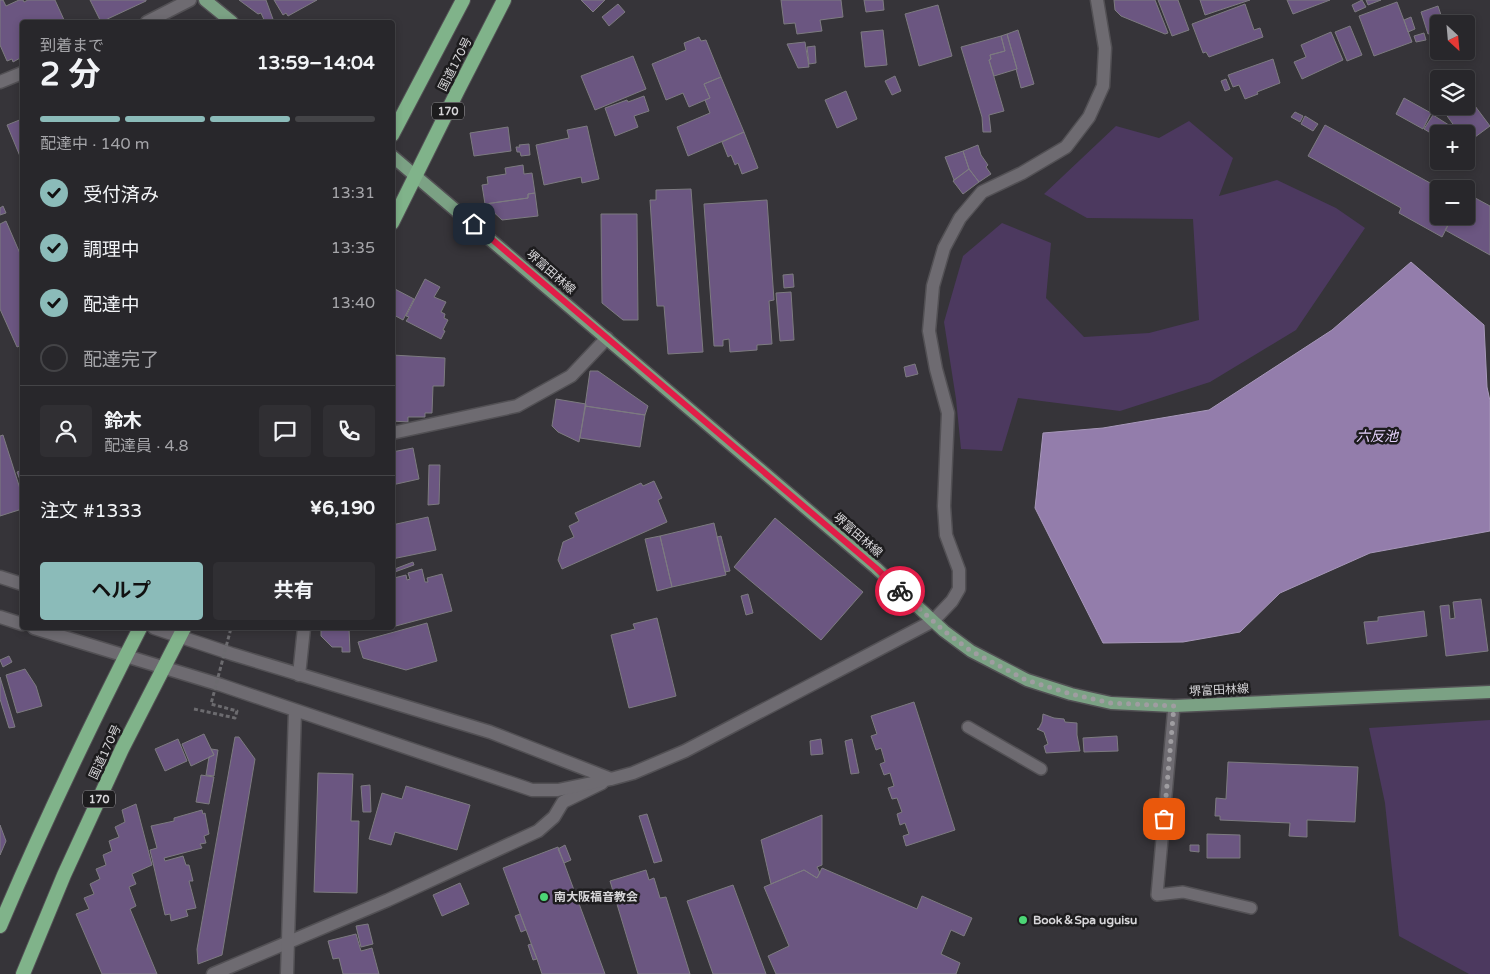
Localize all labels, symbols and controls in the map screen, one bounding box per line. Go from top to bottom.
north arrow [1430,15,1475,60]
map controls [1430,15,1475,225]
street label: 国道170号 [435,35,475,93]
text: 到着まで [40,36,104,56]
text: 13:59–14:04 [257,52,375,74]
text: 2 分 [40,56,100,94]
button: layers [1430,70,1475,115]
road number: 170 [432,102,464,120]
button: + [1430,125,1475,170]
text: 配達中 · 140 m [40,134,149,154]
icon: check [40,179,68,207]
button: − [1430,180,1475,225]
text: 13:31 [331,183,375,203]
text: 受付済み [83,184,159,206]
pin [453,203,495,245]
icon: home [460,210,488,238]
icon: check [40,234,68,262]
text: 13:35 [331,238,375,258]
text: 調理中 [83,239,140,261]
street label: 堺富田林線 [524,247,578,297]
icon: check [40,289,68,317]
text: 13:40 [331,293,375,313]
text: 配達中 [83,294,140,316]
text: 配達完了 [83,349,159,371]
button: person [40,405,92,457]
button: chat [259,405,311,457]
button: phone [323,405,375,457]
text: 鈴木 [104,410,142,432]
water label: 六反池 [1356,428,1400,445]
text: 配達員 · 4.8 [104,436,189,456]
text: ¥6,190 [310,497,375,519]
text: 注文 #1333 [40,500,142,522]
street label: 堺富田林線 [831,510,885,560]
button: ヘルプ [40,562,203,620]
button: 共有 [213,562,375,620]
courier [875,566,925,616]
icon: bike [886,577,914,605]
street label: 堺富田林線 [1189,681,1249,699]
street label: 国道170号 [86,722,124,782]
road number: 170 [83,791,115,808]
pin [1143,798,1185,840]
icon: bag [1150,805,1178,833]
place label: 南大阪福音教会 [554,890,638,904]
marker: 南大阪福音教会 [538,891,550,903]
place label: Book＆Spa uguisu [1033,913,1137,928]
marker: Book＆Spa uguisu [1017,914,1029,926]

